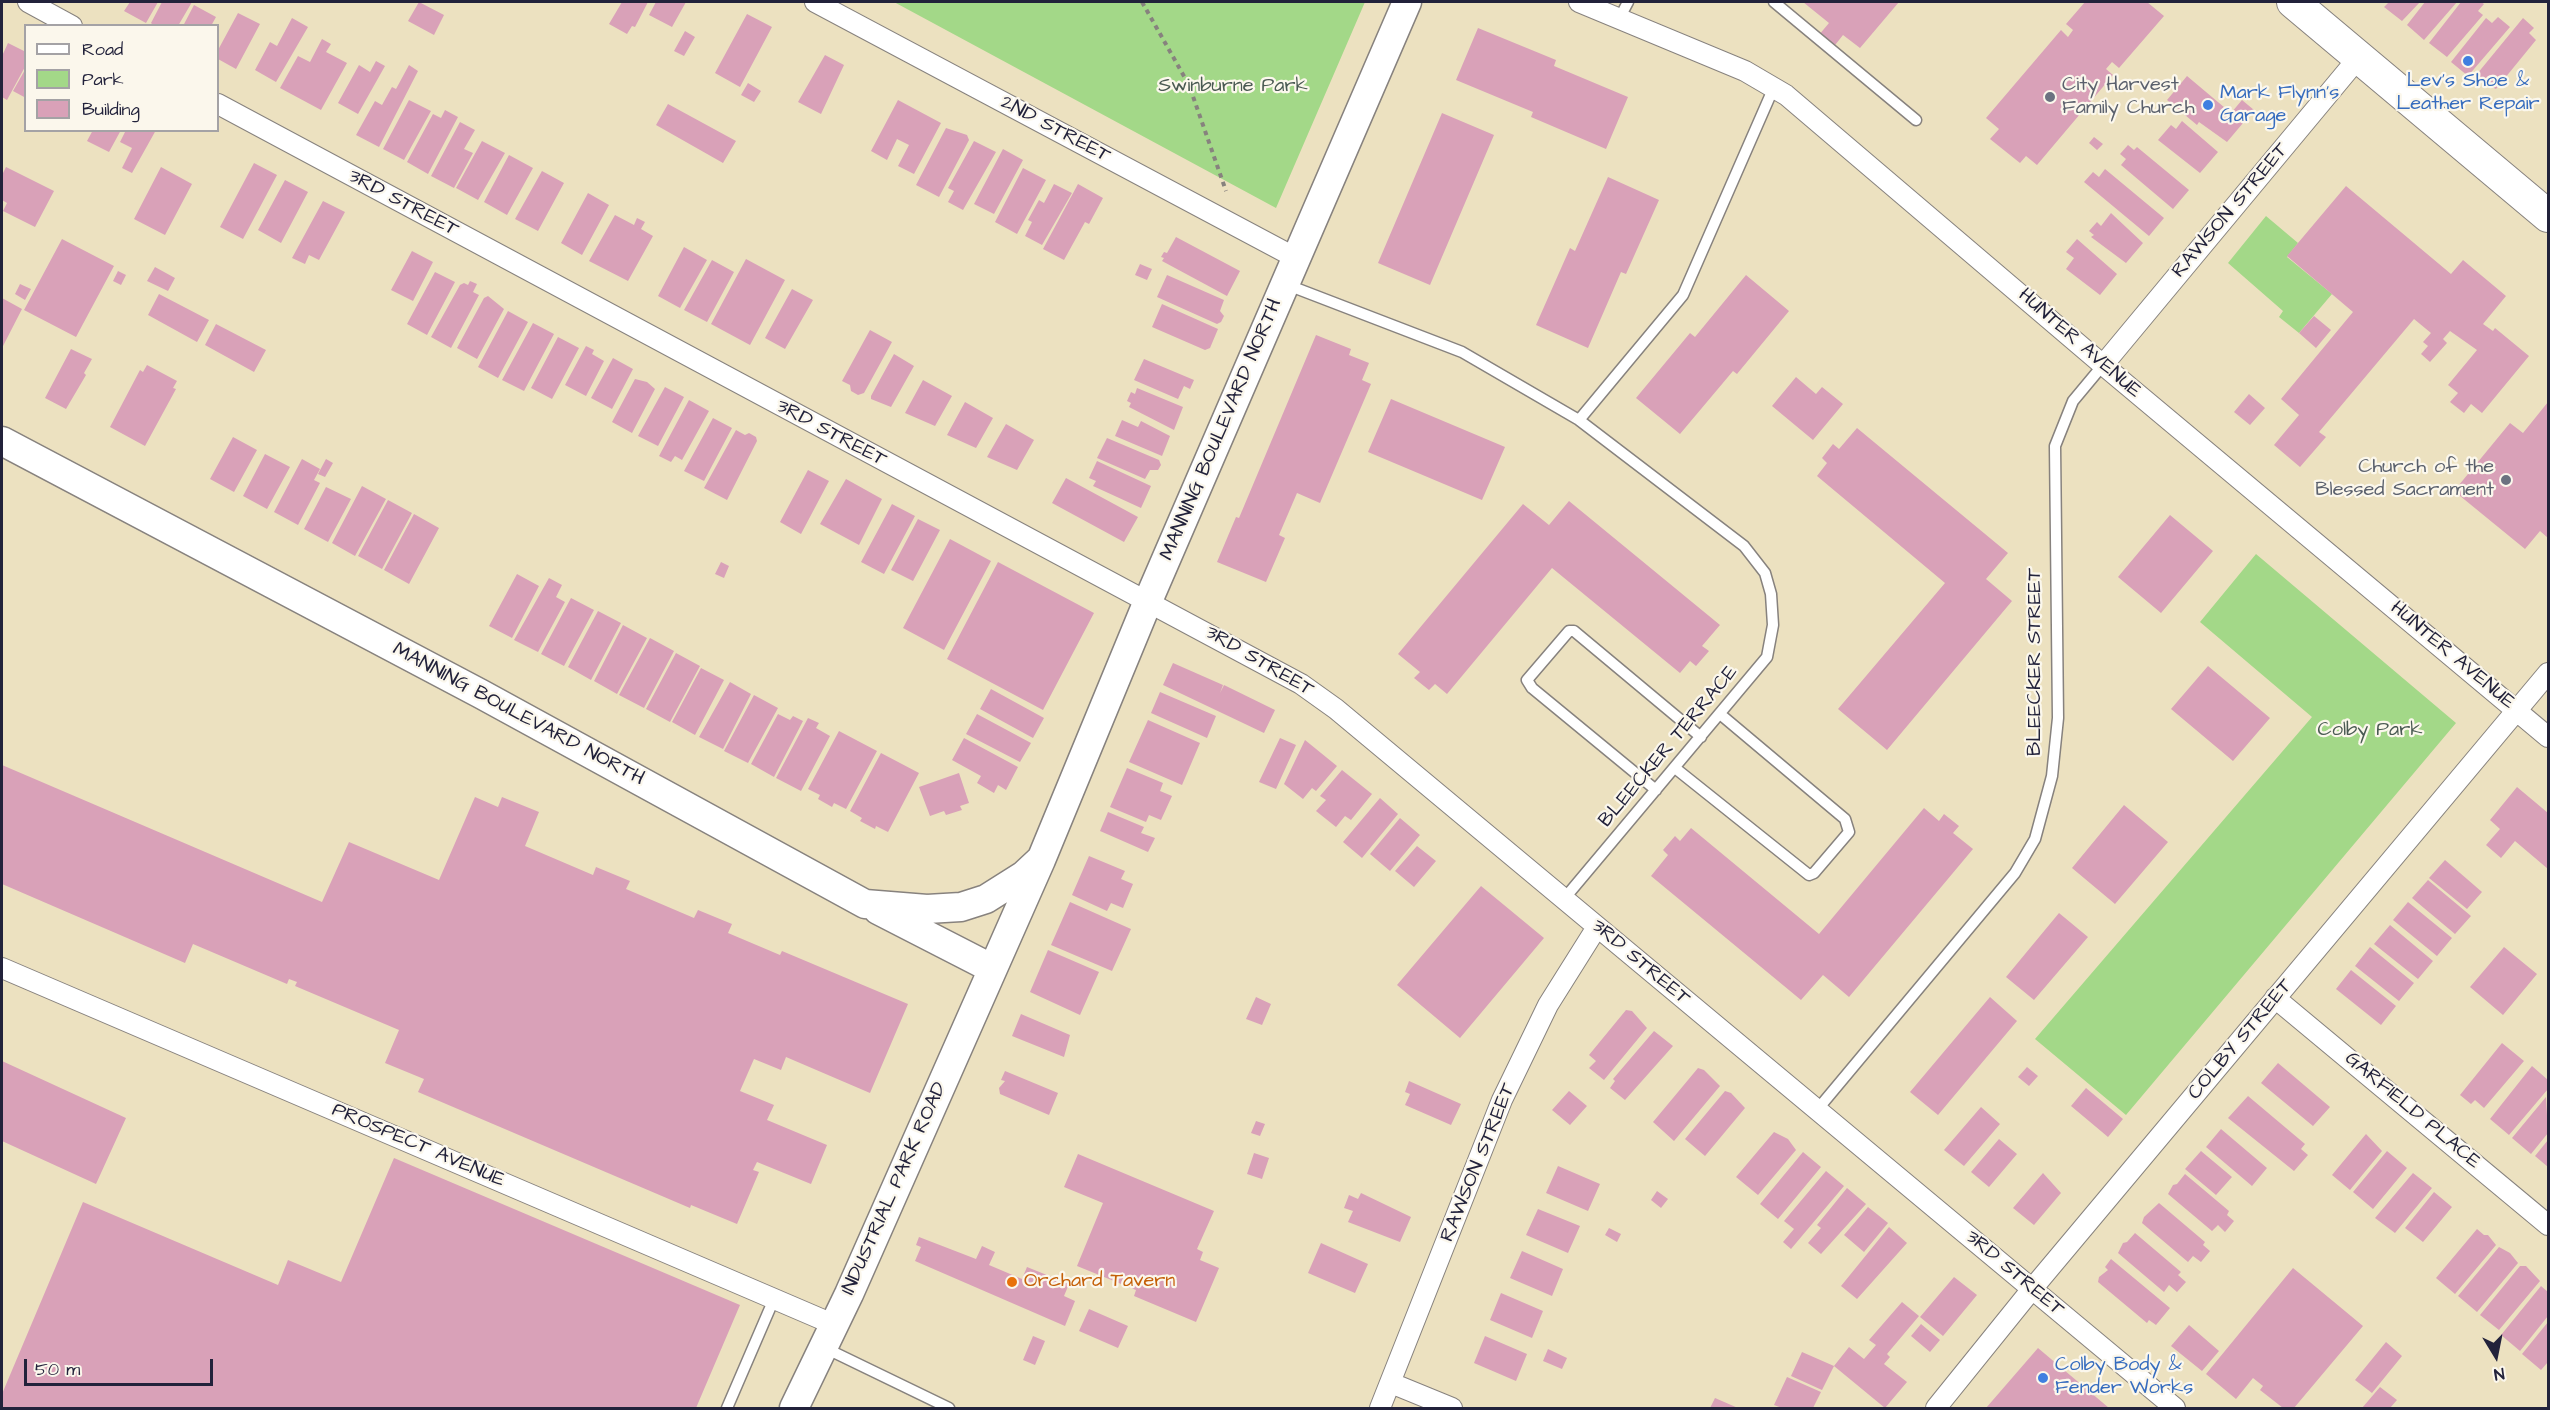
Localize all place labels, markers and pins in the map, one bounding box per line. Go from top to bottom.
marker: Lev's Shoe & Leather Repair [2461,54,2475,68]
place label: Lev's Shoe & Leather Repair [2396,70,2540,117]
place label: City Harvest Family Church [2062,74,2195,121]
place label: Mark Flynn's Garage [2220,82,2339,129]
marker: City Harvest Family Church [2043,90,2057,104]
marker: Mark Flynn's Garage [2201,98,2215,112]
place label: Church of the Blessed Sacrament [2315,456,2494,503]
marker: Church of the Blessed Sacrament [2499,473,2513,487]
place label: Orchard Tavern [1024,1270,1175,1294]
marker: Orchard Tavern [1005,1275,1019,1289]
place label: Colby Body & Fender Works [2055,1354,2193,1401]
marker: Colby Body & Fender Works [2036,1371,2050,1385]

